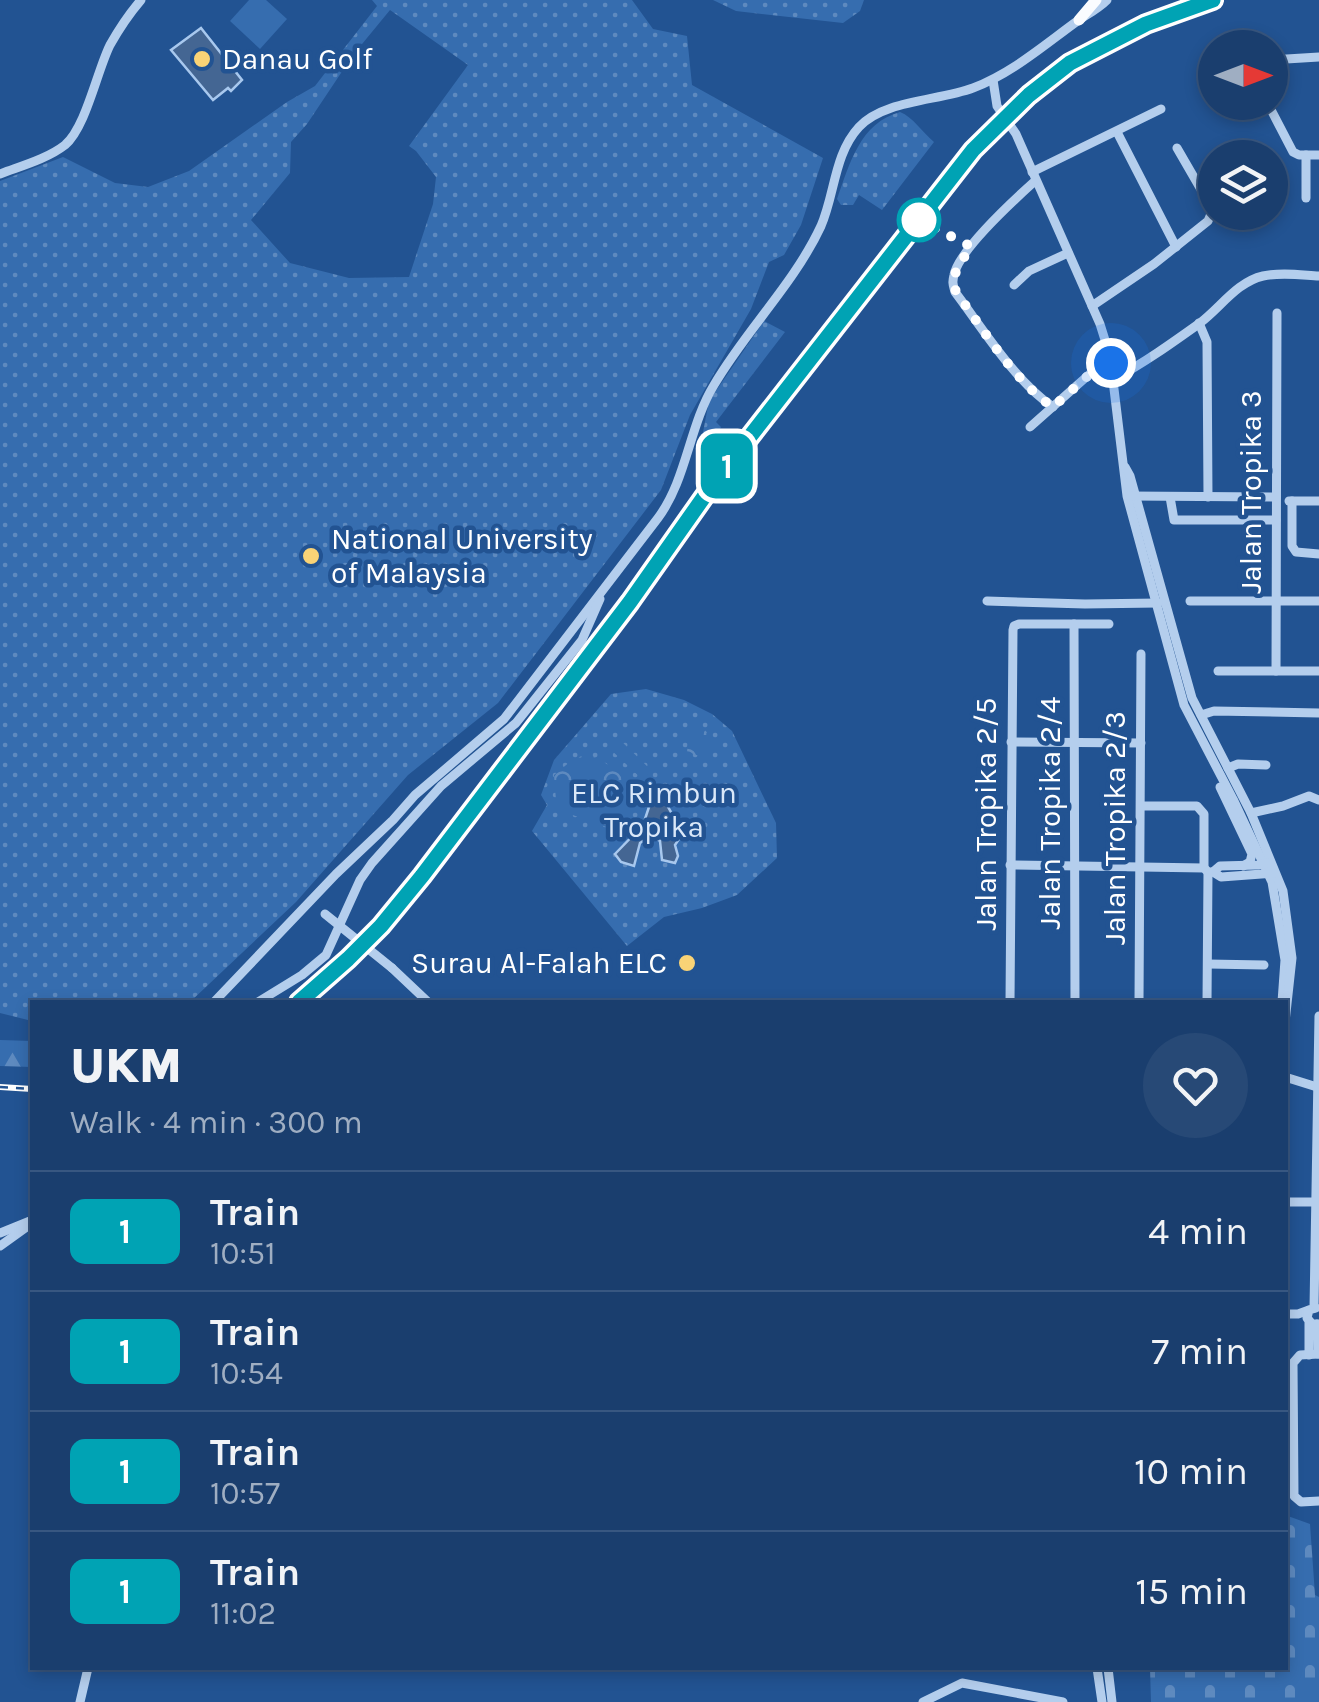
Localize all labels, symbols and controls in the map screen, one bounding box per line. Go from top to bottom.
north arrow [1198,30,1288,120]
map controls [1198,30,1288,230]
place label: Danau Golf [222,41,373,77]
marker: Danau Golf [191,48,213,70]
button: layers [1198,140,1288,230]
unlabelled marker [898,199,940,241]
your location [1086,338,1136,388]
street label: Jalan Tropika 3 [1233,390,1269,594]
line badge: 1 [694,434,760,498]
text: 1 [721,446,733,487]
place label: National University of Malaysia [331,521,593,591]
marker: National University of Malaysia [300,545,322,567]
street label: Jalan Tropika 2/4 [1032,696,1068,929]
street label: Jalan Tropika 2/5 [968,697,1004,931]
street label: Jalan Tropika 2/3 [1097,711,1133,945]
park label: ELC Rimbun Tropika [571,775,737,845]
place label: Surau Al-Falah ELC [411,945,667,981]
marker: Surau Al-Falah ELC [676,952,698,974]
button: heart [1143,1033,1248,1138]
text: UKM [70,1038,182,1094]
text: Walk · 4 min · 300 m [70,1104,363,1141]
text: Train [210,1190,300,1235]
text: 4 min [1148,1209,1248,1254]
text: 1 [119,1211,131,1252]
text: 10:51 [210,1235,276,1272]
text: Train [210,1310,300,1355]
text: 7 min [1151,1329,1248,1374]
text: 1 [119,1331,131,1372]
text: 10:54 [210,1355,283,1392]
text: Train [210,1430,300,1475]
text: 10 min [1134,1449,1248,1494]
text: 1 [119,1451,131,1492]
text: 10:57 [210,1475,280,1512]
text: Train [210,1550,300,1595]
text: 15 min [1135,1569,1248,1614]
text: 1 [119,1571,131,1612]
text: 11:02 [210,1595,276,1632]

